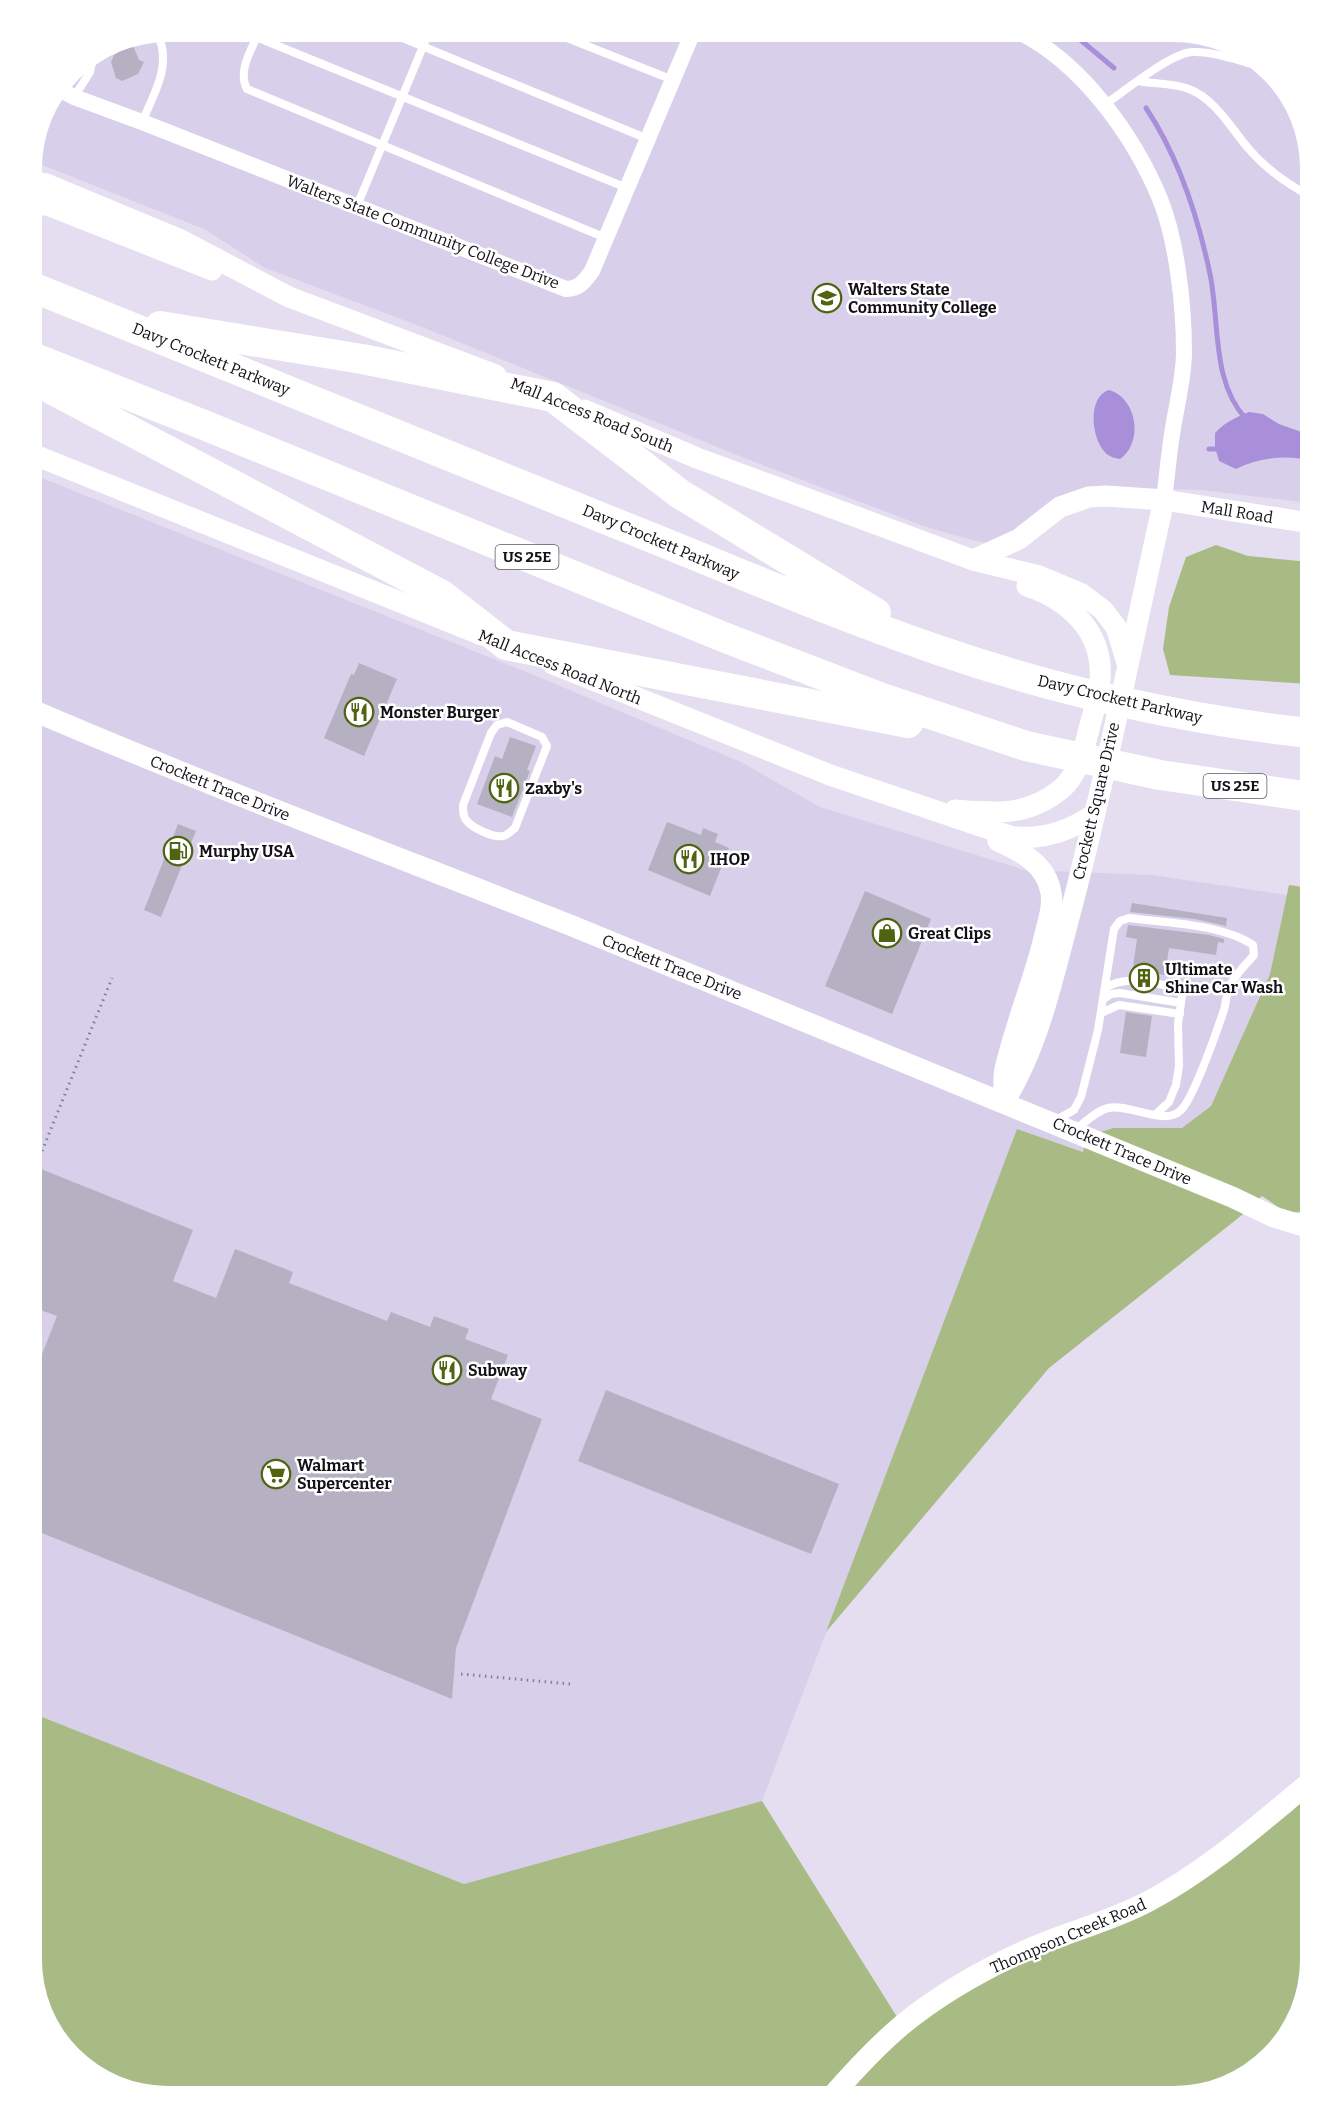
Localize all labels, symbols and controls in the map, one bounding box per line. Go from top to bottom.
street label: Walters State Community College Drive [284,171,562,293]
place label: Walters State Community College [848,280,997,317]
school or university icon: Walters State Community College [811,282,843,314]
street label: Davy Crockett Parkway [129,319,293,400]
street label: Mall Access Road South [508,374,676,456]
street label: Mall Road [1200,497,1275,527]
street label: Davy Crockett Parkway [580,500,743,584]
road number: US 25E [496,545,558,569]
street label: Mall Access Road North [476,626,644,708]
street label: Davy Crockett Parkway [1036,671,1205,727]
restaurant icon: Monster Burger [343,696,375,728]
place label: Monster Burger [380,703,500,722]
street label: Crockett Square Drive [1069,720,1123,882]
street label: Crockett Trace Drive [147,751,293,825]
restaurant icon: Zaxby's [488,772,520,804]
road number: US 25E [1204,774,1266,798]
place label: Zaxby's [525,779,582,798]
fuel station icon: Murphy USA [162,835,194,867]
place label: Murphy USA [199,842,295,861]
restaurant icon: IHOP [673,843,705,875]
place label: IHOP [710,850,750,869]
shop icon: Great Clips [871,917,903,949]
place label: Great Clips [908,924,991,943]
street label: Crockett Trace Drive [599,930,745,1004]
place label: Ultimate Shine Car Wash [1165,960,1283,997]
building icon: Ultimate Shine Car Wash [1128,962,1160,994]
street label: Crockett Trace Drive [1050,1113,1194,1189]
restaurant icon: Subway [431,1354,463,1386]
place label: Subway [468,1361,527,1380]
place label: Walmart Supercenter [297,1456,392,1493]
supermarket icon: Walmart Supercenter [260,1458,292,1490]
street label: Thompson Creek Road [987,1894,1149,1977]

